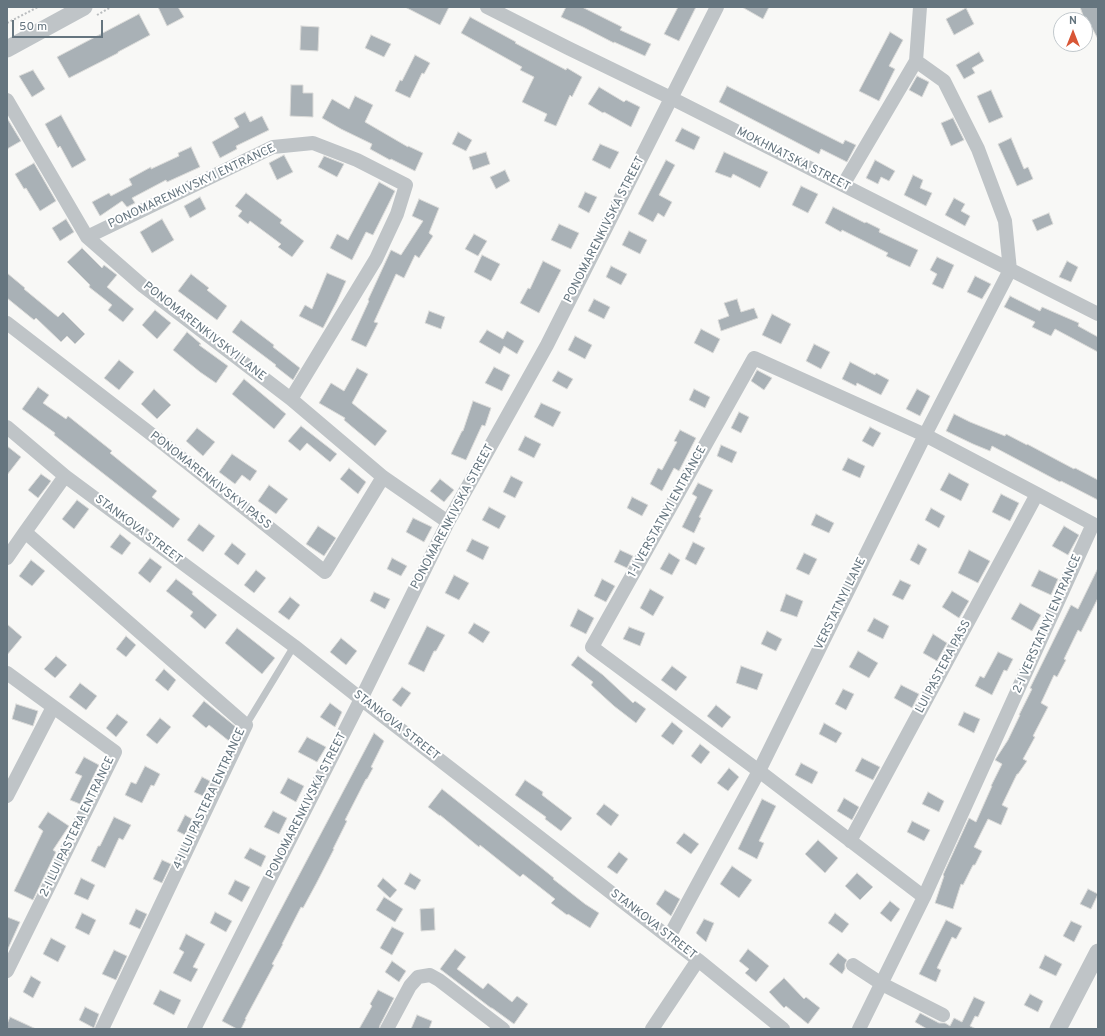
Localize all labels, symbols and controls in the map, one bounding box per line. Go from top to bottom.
scale bar [14,12,105,38]
north arrow [1053,12,1093,52]
text: N [1069,14,1077,28]
text: 50 m [19,19,47,35]
street label: MOKHNATSKA STREET [734,125,852,195]
street label: PONOMARENKIVSKYI ENTRANCE [106,142,278,232]
street label: PONOMARENKIVSKA STREET [562,154,648,306]
street label: PONOMARENKIVSKYI LANE [140,280,268,384]
street label: PONOMARENKIVSKYI PASS [146,429,274,533]
street label: PONOMARENKIVSKA STREET [409,442,497,592]
street label: 1-I VERSTATNYI ENTRANCE [626,444,710,580]
street label: STANKOVA STREET [92,493,184,567]
street label: 2-I VERSTATNYI ENTRANCE [1011,552,1085,696]
street label: VERSTATNYI LANE [812,555,870,653]
street label: LUI PASTERA PASS [913,618,975,716]
street label: STANKOVA STREET [350,688,442,764]
street label: 4-I LUI PASTERA ENTRANCE [171,726,249,872]
street label: PONOMARENKIVSKA STREET [264,730,350,882]
street label: 2-I LUI PASTERA ENTRANCE [38,754,118,900]
street label: STANKOVA STREET [607,887,699,963]

